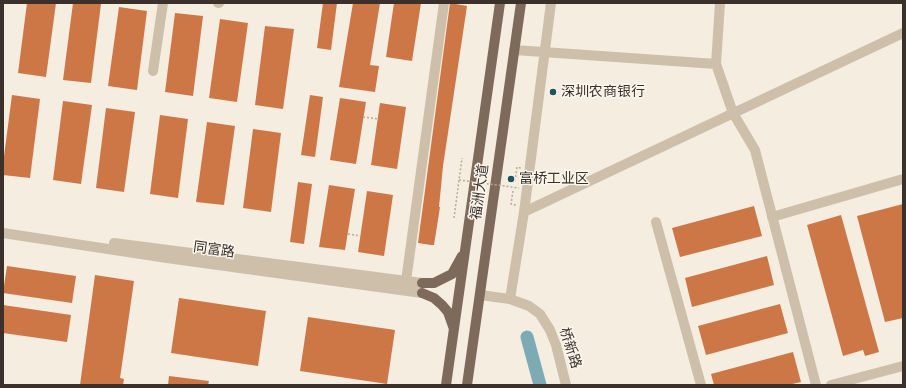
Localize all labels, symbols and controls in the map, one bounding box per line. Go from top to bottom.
place label: 深圳农商银行 [561,84,645,100]
marker: 深圳农商银行 [548,87,558,97]
street label: 福洲大道 [468,163,492,221]
place label: 富桥工业区 [519,171,589,187]
marker: 富桥工业区 [506,174,516,184]
street label: 同富路 [192,239,236,261]
street label: 桥新路 [556,325,584,371]

